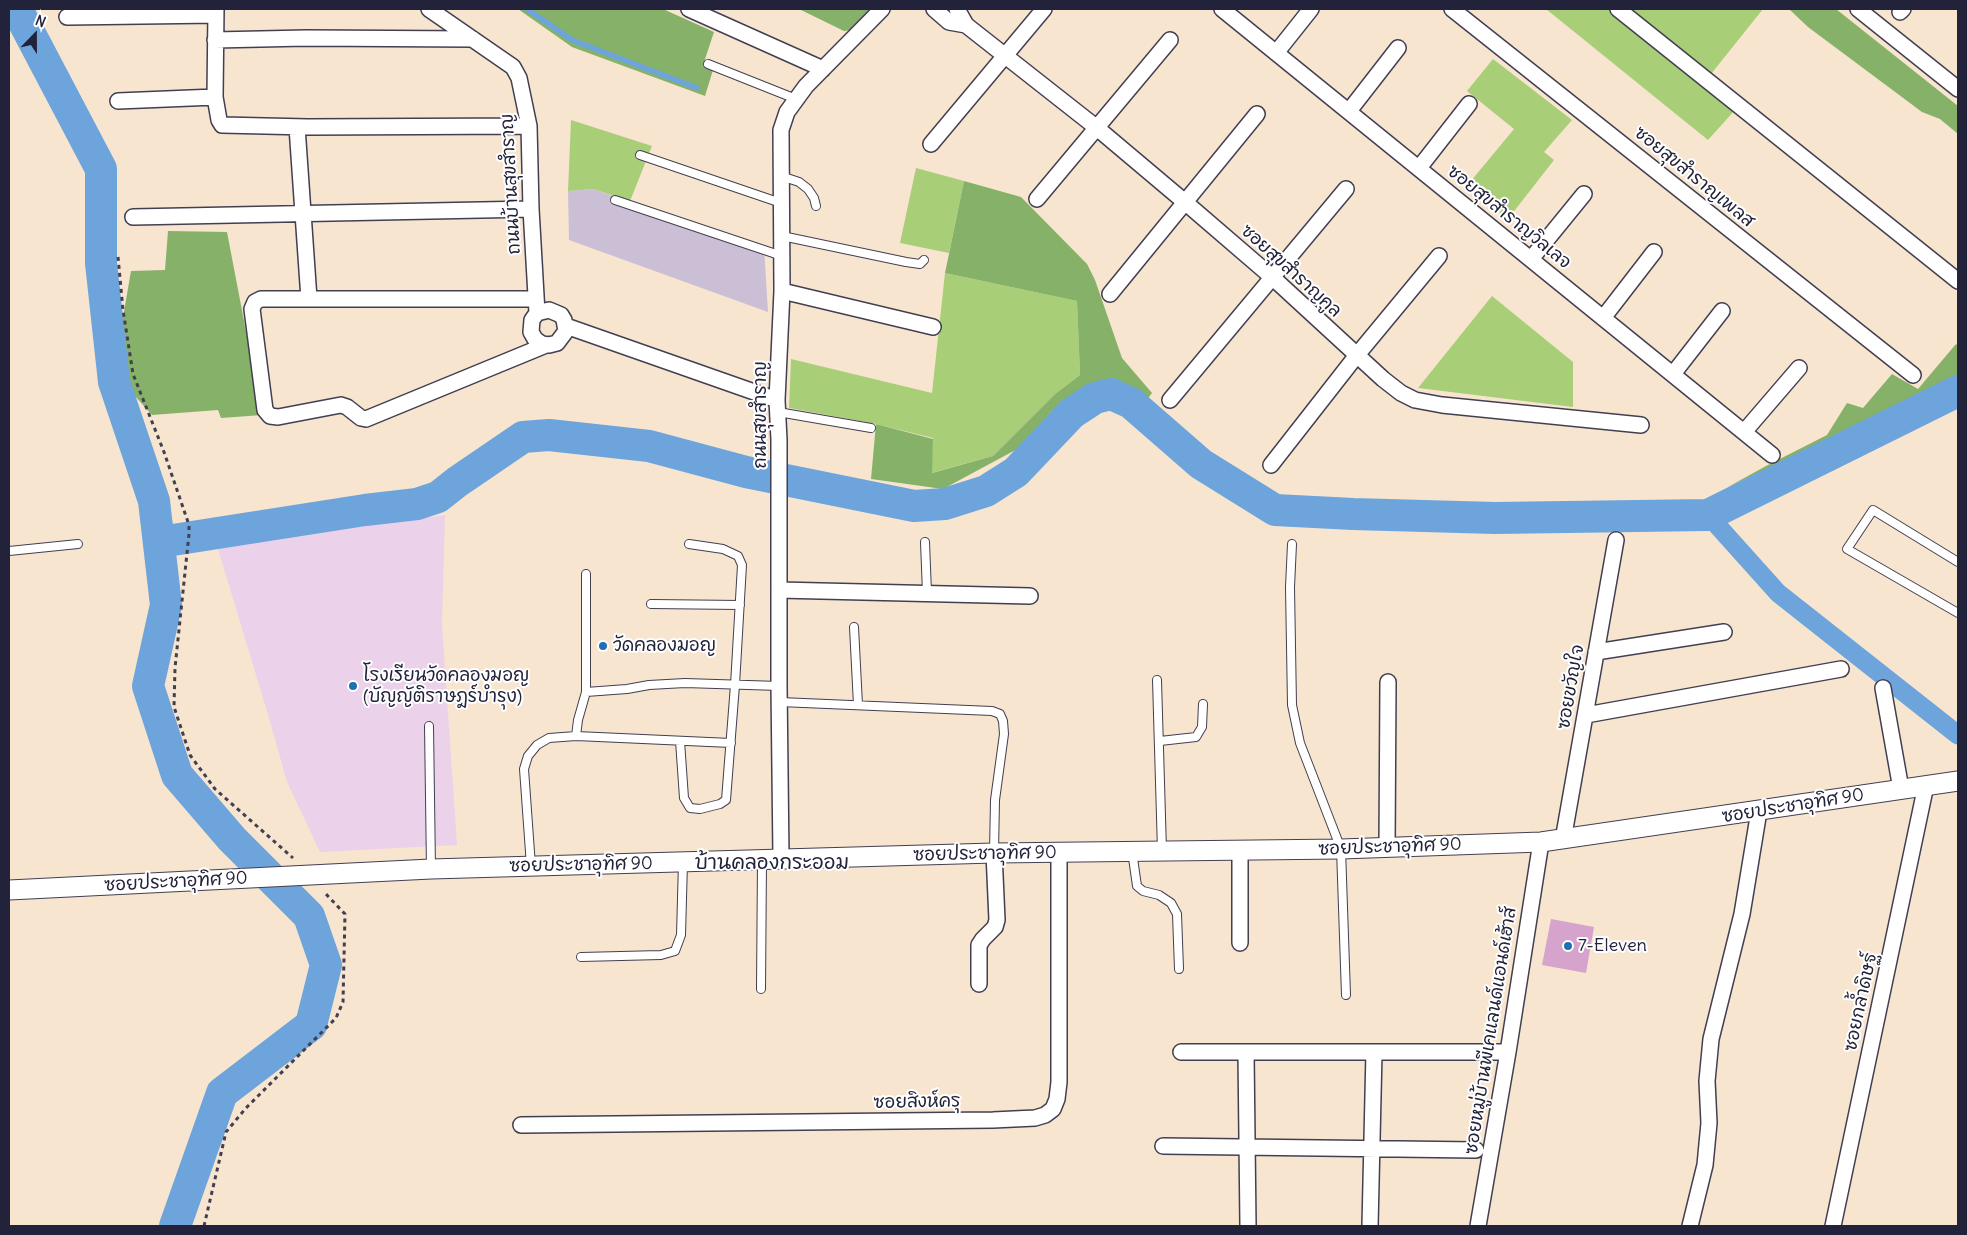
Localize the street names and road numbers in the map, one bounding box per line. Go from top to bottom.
street label: ถนนบ้านสุขสำราญ [497,113,525,255]
street label: ซอยสุขสำราญเพลส [1630,122,1758,232]
street label: ซอยสุขสำราญวิลเลจ [1443,161,1575,273]
street label: ซอยสุขสำราญคูล [1236,220,1346,322]
street label: ถนนสุขสำราญ [750,361,772,469]
street label: ซอยขวัญใจ [1553,643,1589,731]
street label: ซอยประชาอุทิศ 90 [1720,784,1866,828]
street label: ซอยประชาอุทิศ 90 [1318,834,1462,860]
street label: ซอยประชาอุทิศ 90 [913,842,1057,866]
street label: ซอยประชาอุทิศ 90 [509,853,653,877]
street label: ซอยประชาอุทิศ 90 [104,867,248,897]
street label: ซอยหมู่บ้านพีเคแลนด์แอนด์เฮ้าส์ [1461,906,1521,1156]
street label: ซอยกล้ำดิษฐ์ [1840,951,1882,1053]
street label: ซอยสิงห์ครุ [873,1090,961,1114]

